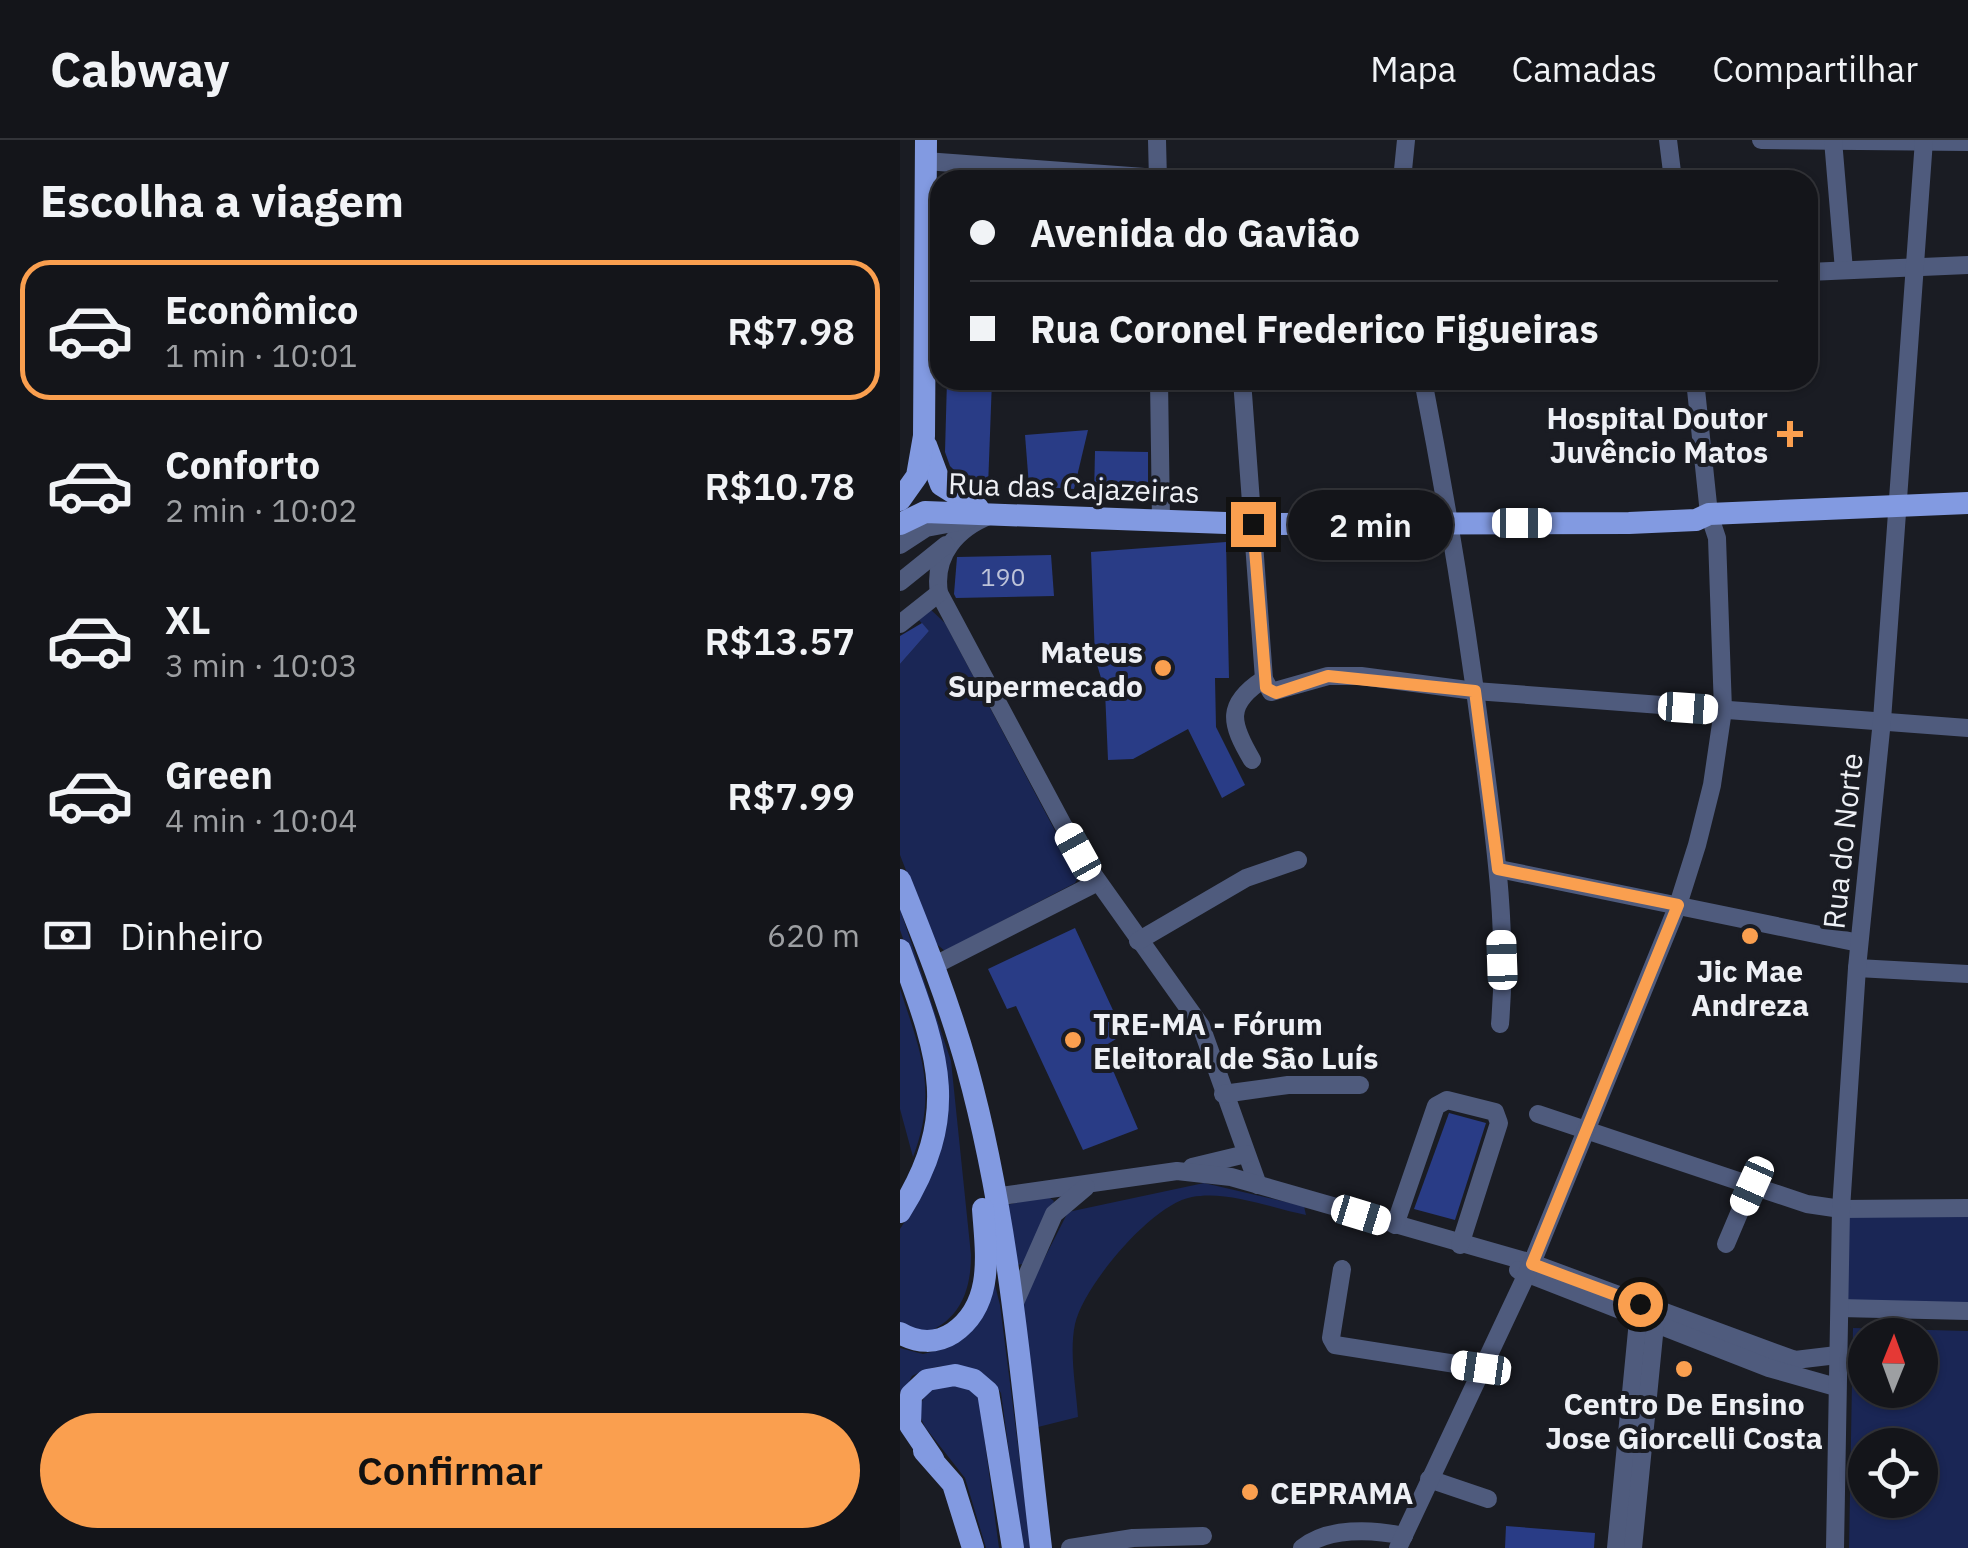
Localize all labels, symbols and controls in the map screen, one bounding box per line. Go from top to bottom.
text: Cabway [50,38,229,100]
text: Mapa [1370,46,1456,92]
text: Camadas [1511,46,1657,92]
text: Compartilhar [1712,46,1918,92]
text: Escolha a viagem [40,171,404,229]
text: Avenida do Gavião [1030,208,1360,257]
icon: car [45,285,135,375]
text: Econômico [165,285,358,334]
text: Rua Coronel Frederico Figueiras [1030,304,1599,353]
text: R$7.98 [727,306,855,355]
text: 1 min · 10:01 [165,334,358,376]
place label: Hospital Doutor Juvêncio Matos [1547,398,1768,471]
marker: Hospital Doutor Juvêncio Matos [1777,421,1803,447]
icon: car [45,440,135,530]
text: Conforto [165,440,320,489]
text: R$10.78 [704,461,855,510]
street label: Rua das Cajazeiras [948,463,1200,511]
text: 2 min · 10:02 [165,489,358,531]
callout: 2 min [1288,489,1453,559]
route end [1231,502,1276,547]
text: 2 min [1329,504,1412,546]
car [1492,508,1552,538]
house number: 190 [980,560,1026,593]
icon: car [45,595,135,685]
text: XL [165,595,211,644]
text: R$13.57 [704,616,855,665]
place label: Mateus Supermecado [948,632,1143,705]
text: 3 min · 10:03 [165,644,358,686]
marker: Mateus Supermecado [1152,657,1174,679]
car [1657,691,1719,725]
icon: car [45,750,135,840]
text: Green [165,750,273,799]
street label: Rua do Norte [1813,751,1871,931]
text: R$7.99 [727,771,855,820]
text: 4 min · 10:04 [165,799,358,841]
car [1050,818,1106,886]
icon: cash [40,908,95,963]
text: Dinheiro [120,911,264,960]
text: 620 m [767,914,860,956]
marker: Jic Mae Andreza [1739,925,1761,947]
car [1486,929,1518,991]
place label: Jic Mae Andreza [1691,951,1809,1024]
place label: TRE-MA - Fórum Eleitoral de São Luís [1093,1004,1378,1077]
marker: TRE-MA - Fórum Eleitoral de São Luís [1062,1029,1084,1051]
car [1726,1152,1778,1220]
car [1328,1192,1394,1238]
route start [1618,1282,1663,1327]
north arrow [1848,1318,1938,1408]
map controls [1848,1318,1938,1518]
car [1449,1349,1513,1387]
marker: Centro De Ensino Jose Giorcelli Costa [1673,1358,1695,1380]
place label: Centro De Ensino Jose Giorcelli Costa [1545,1384,1823,1457]
button: Confirmar [40,1413,860,1528]
button: locate [1848,1428,1938,1518]
place label: CEPRAMA [1270,1473,1413,1512]
marker: CEPRAMA [1239,1481,1261,1503]

